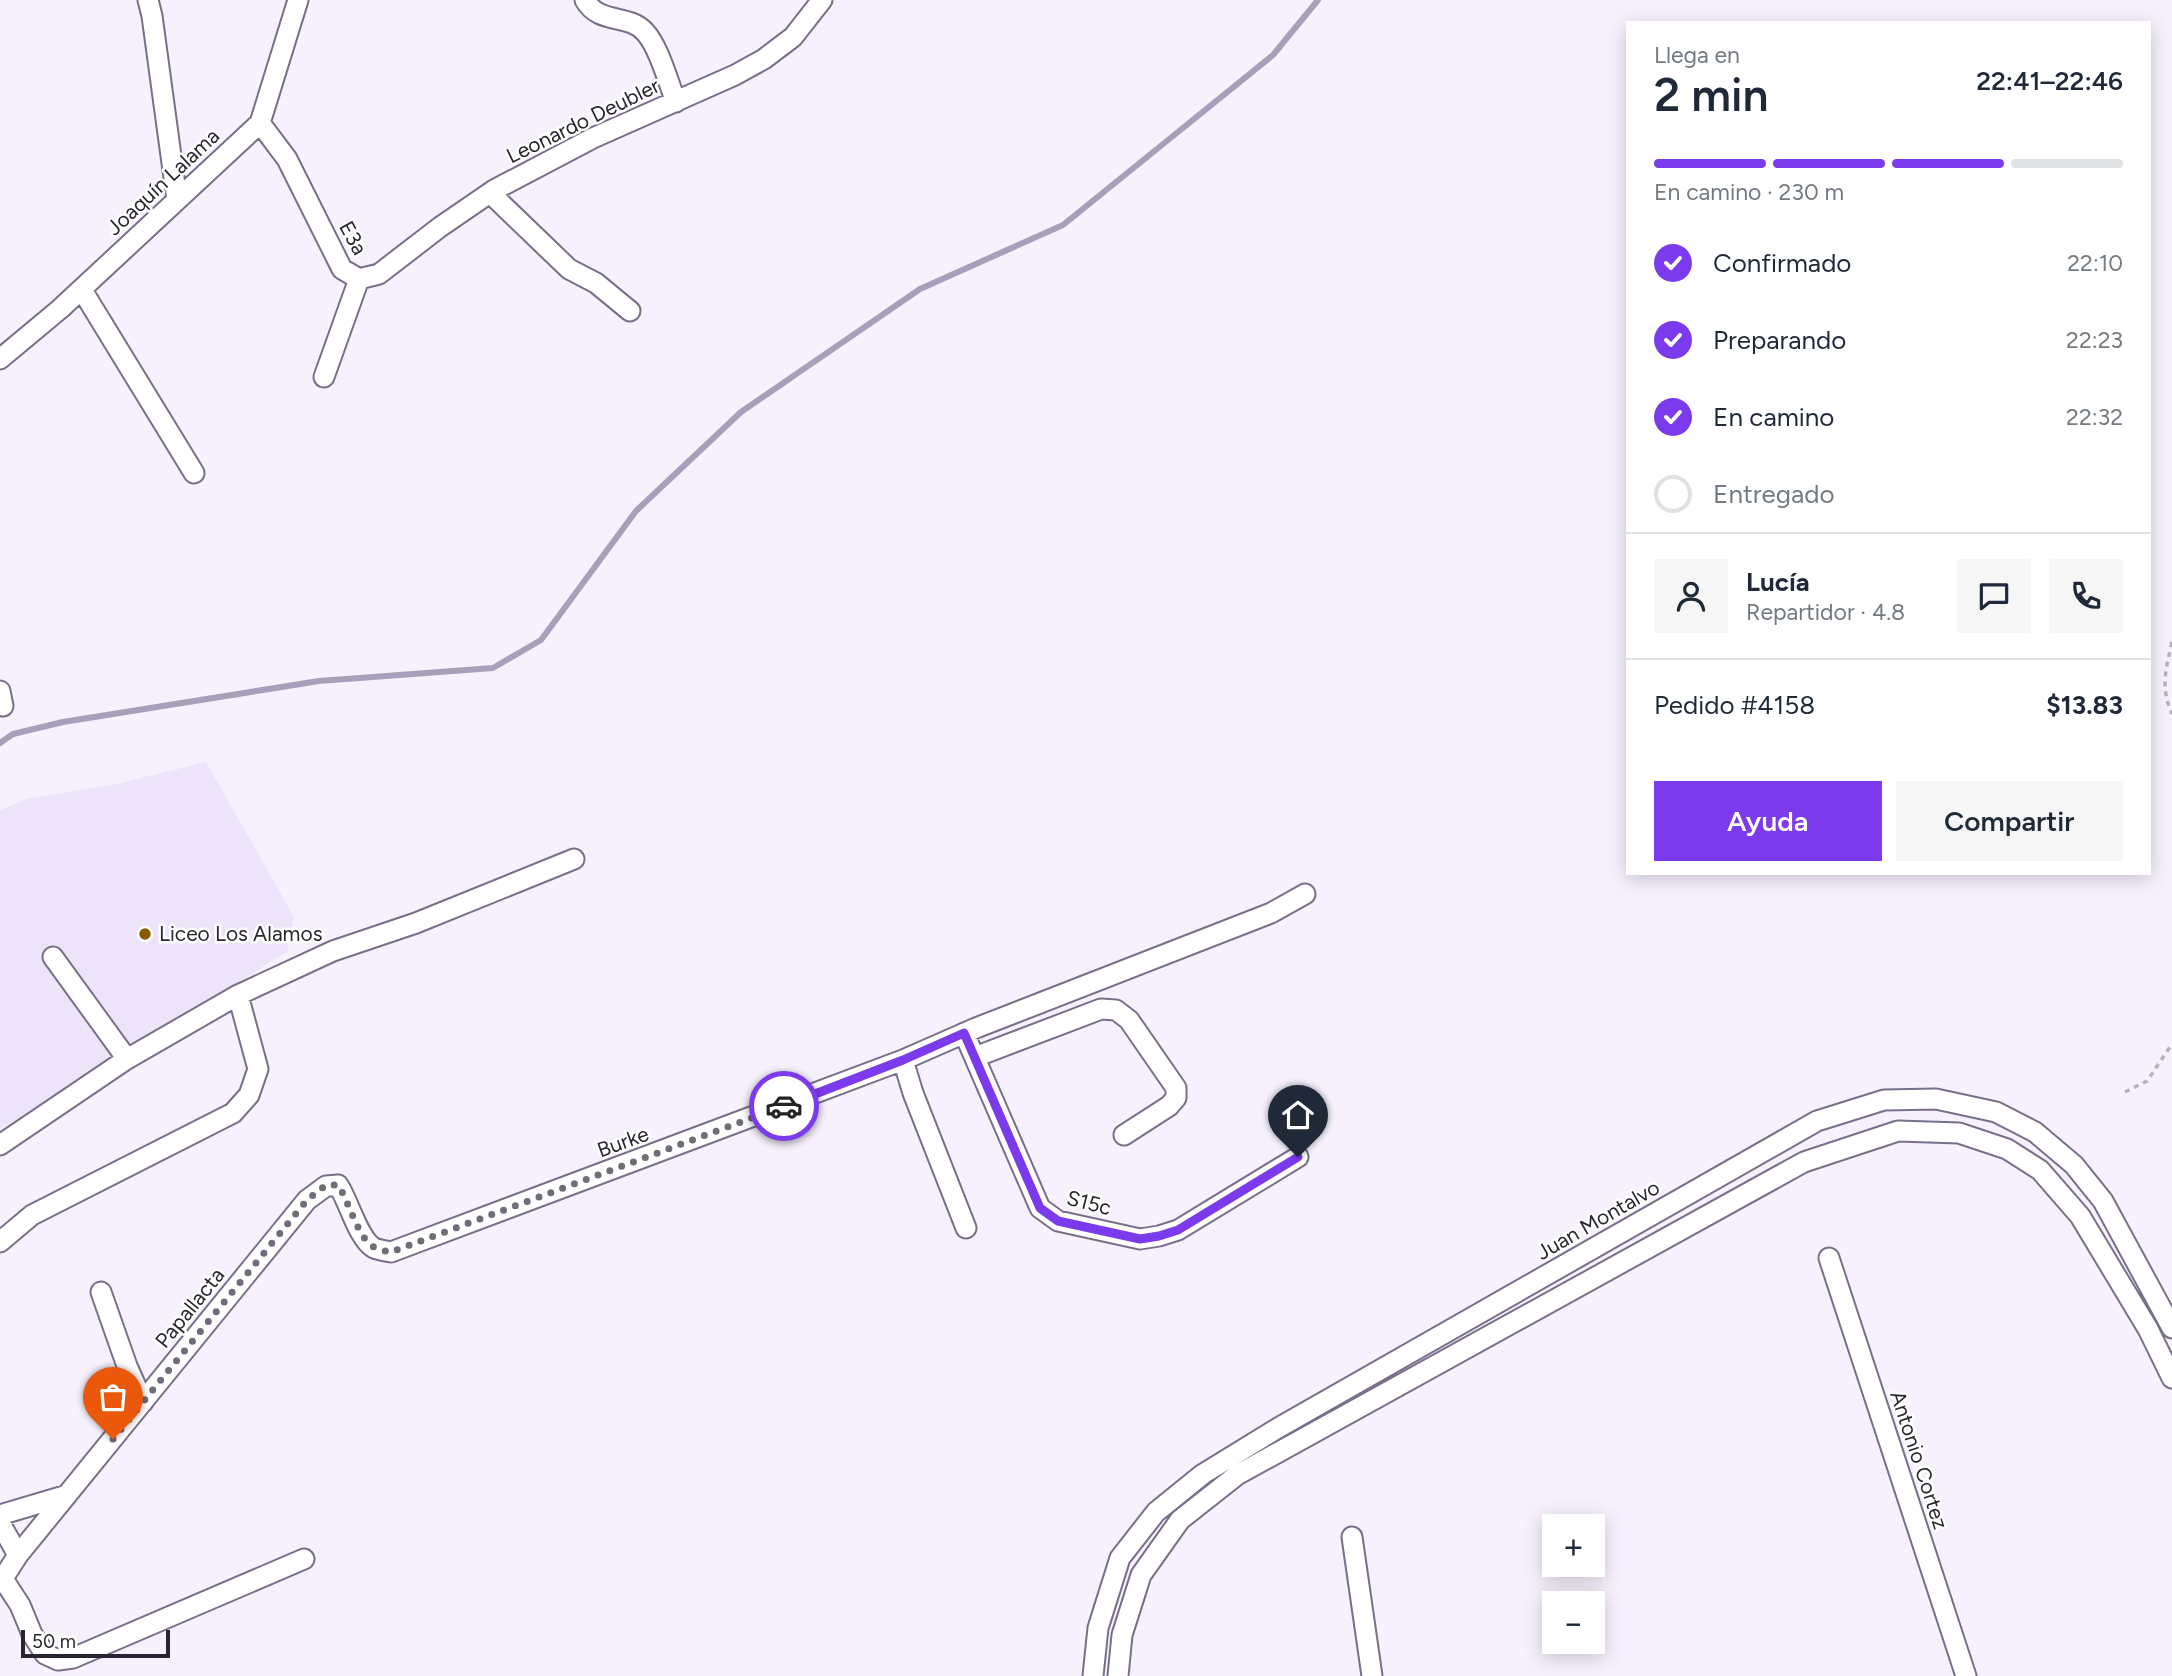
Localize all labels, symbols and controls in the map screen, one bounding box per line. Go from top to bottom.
text: Llega en [1654,41,1740,69]
text: 22:41–22:46 [1976,65,2123,97]
text: 2 min [1654,67,1769,123]
street label: Leonardo Deubler [502,73,663,168]
street label: Joaquín Lalama [101,123,224,240]
text: En camino · 230 m [1654,178,1844,206]
street label: E3a [334,217,373,259]
icon: check [1654,244,1692,282]
text: Confirmado [1713,247,1851,279]
text: 22:10 [2067,249,2123,277]
icon: check [1654,321,1692,359]
text: Preparando [1713,324,1846,356]
text: 22:23 [2066,326,2123,354]
icon: check [1654,398,1692,436]
text: En camino [1713,401,1834,433]
text: 22:32 [2066,403,2123,431]
text: Entregado [1713,478,1835,510]
button: person [1654,559,1728,633]
button: chat [1957,559,2031,633]
button: phone [2049,559,2123,633]
text: Lucía [1746,566,1810,598]
text: Repartidor · 4.8 [1746,598,1905,626]
text: Pedido #4158 [1654,689,1815,721]
text: $13.83 [2046,689,2123,721]
button: Ayuda [1654,781,1882,861]
button: Compartir [1896,781,2123,861]
place label: Liceo Los Alamos [159,921,322,946]
marker: Liceo Los Alamos [137,926,153,942]
courier [749,1071,819,1141]
pin [1268,1085,1328,1157]
icon: car [765,1087,803,1125]
icon: home [1279,1096,1317,1134]
street label: Burke [594,1121,652,1162]
street label: Juan Montalvo [1532,1174,1664,1265]
street label: S15c [1064,1185,1114,1220]
street label: Papallacta [150,1263,229,1353]
pin [83,1367,143,1439]
icon: bag [94,1378,132,1416]
street label: Antonio Cortez [1885,1387,1954,1532]
map controls [1542,1514,1605,1654]
button: + [1542,1514,1605,1577]
button: − [1542,1591,1605,1654]
scale bar [21,1627,170,1659]
text: 50 m [32,1630,76,1653]

